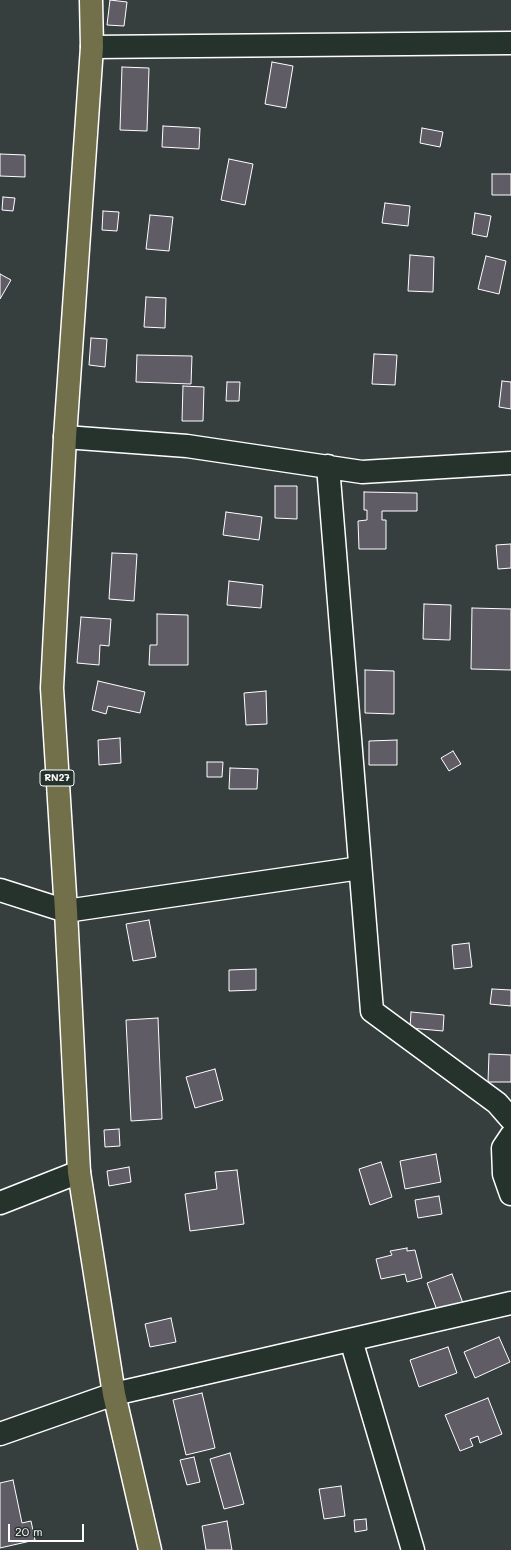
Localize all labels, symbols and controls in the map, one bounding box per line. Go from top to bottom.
road number: RN27 [40,770,74,786]
scale bar [10,1516,86,1542]
text: 20 m [15,1523,43,1539]

